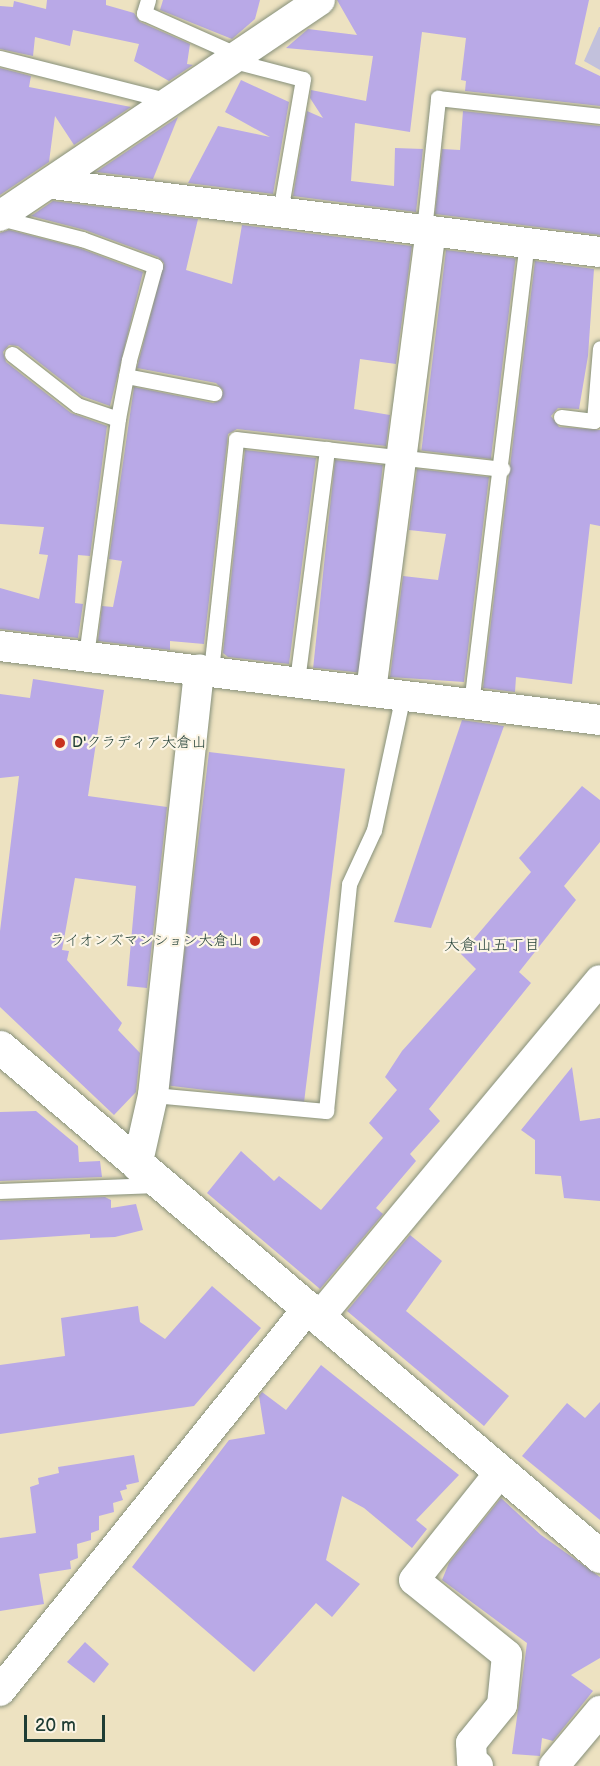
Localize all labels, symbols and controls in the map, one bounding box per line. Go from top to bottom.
place label: D'クラディア大倉山 [72,734,206,752]
marker: D'クラディア大倉山 [53,736,67,750]
place label: ライオンズマンション大倉山 [48,932,243,950]
marker: ライオンズマンション大倉山 [248,934,262,948]
district label: 大倉山五丁目 [444,936,540,956]
scale bar [27,1703,108,1741]
text: 20 m [35,1715,76,1736]

